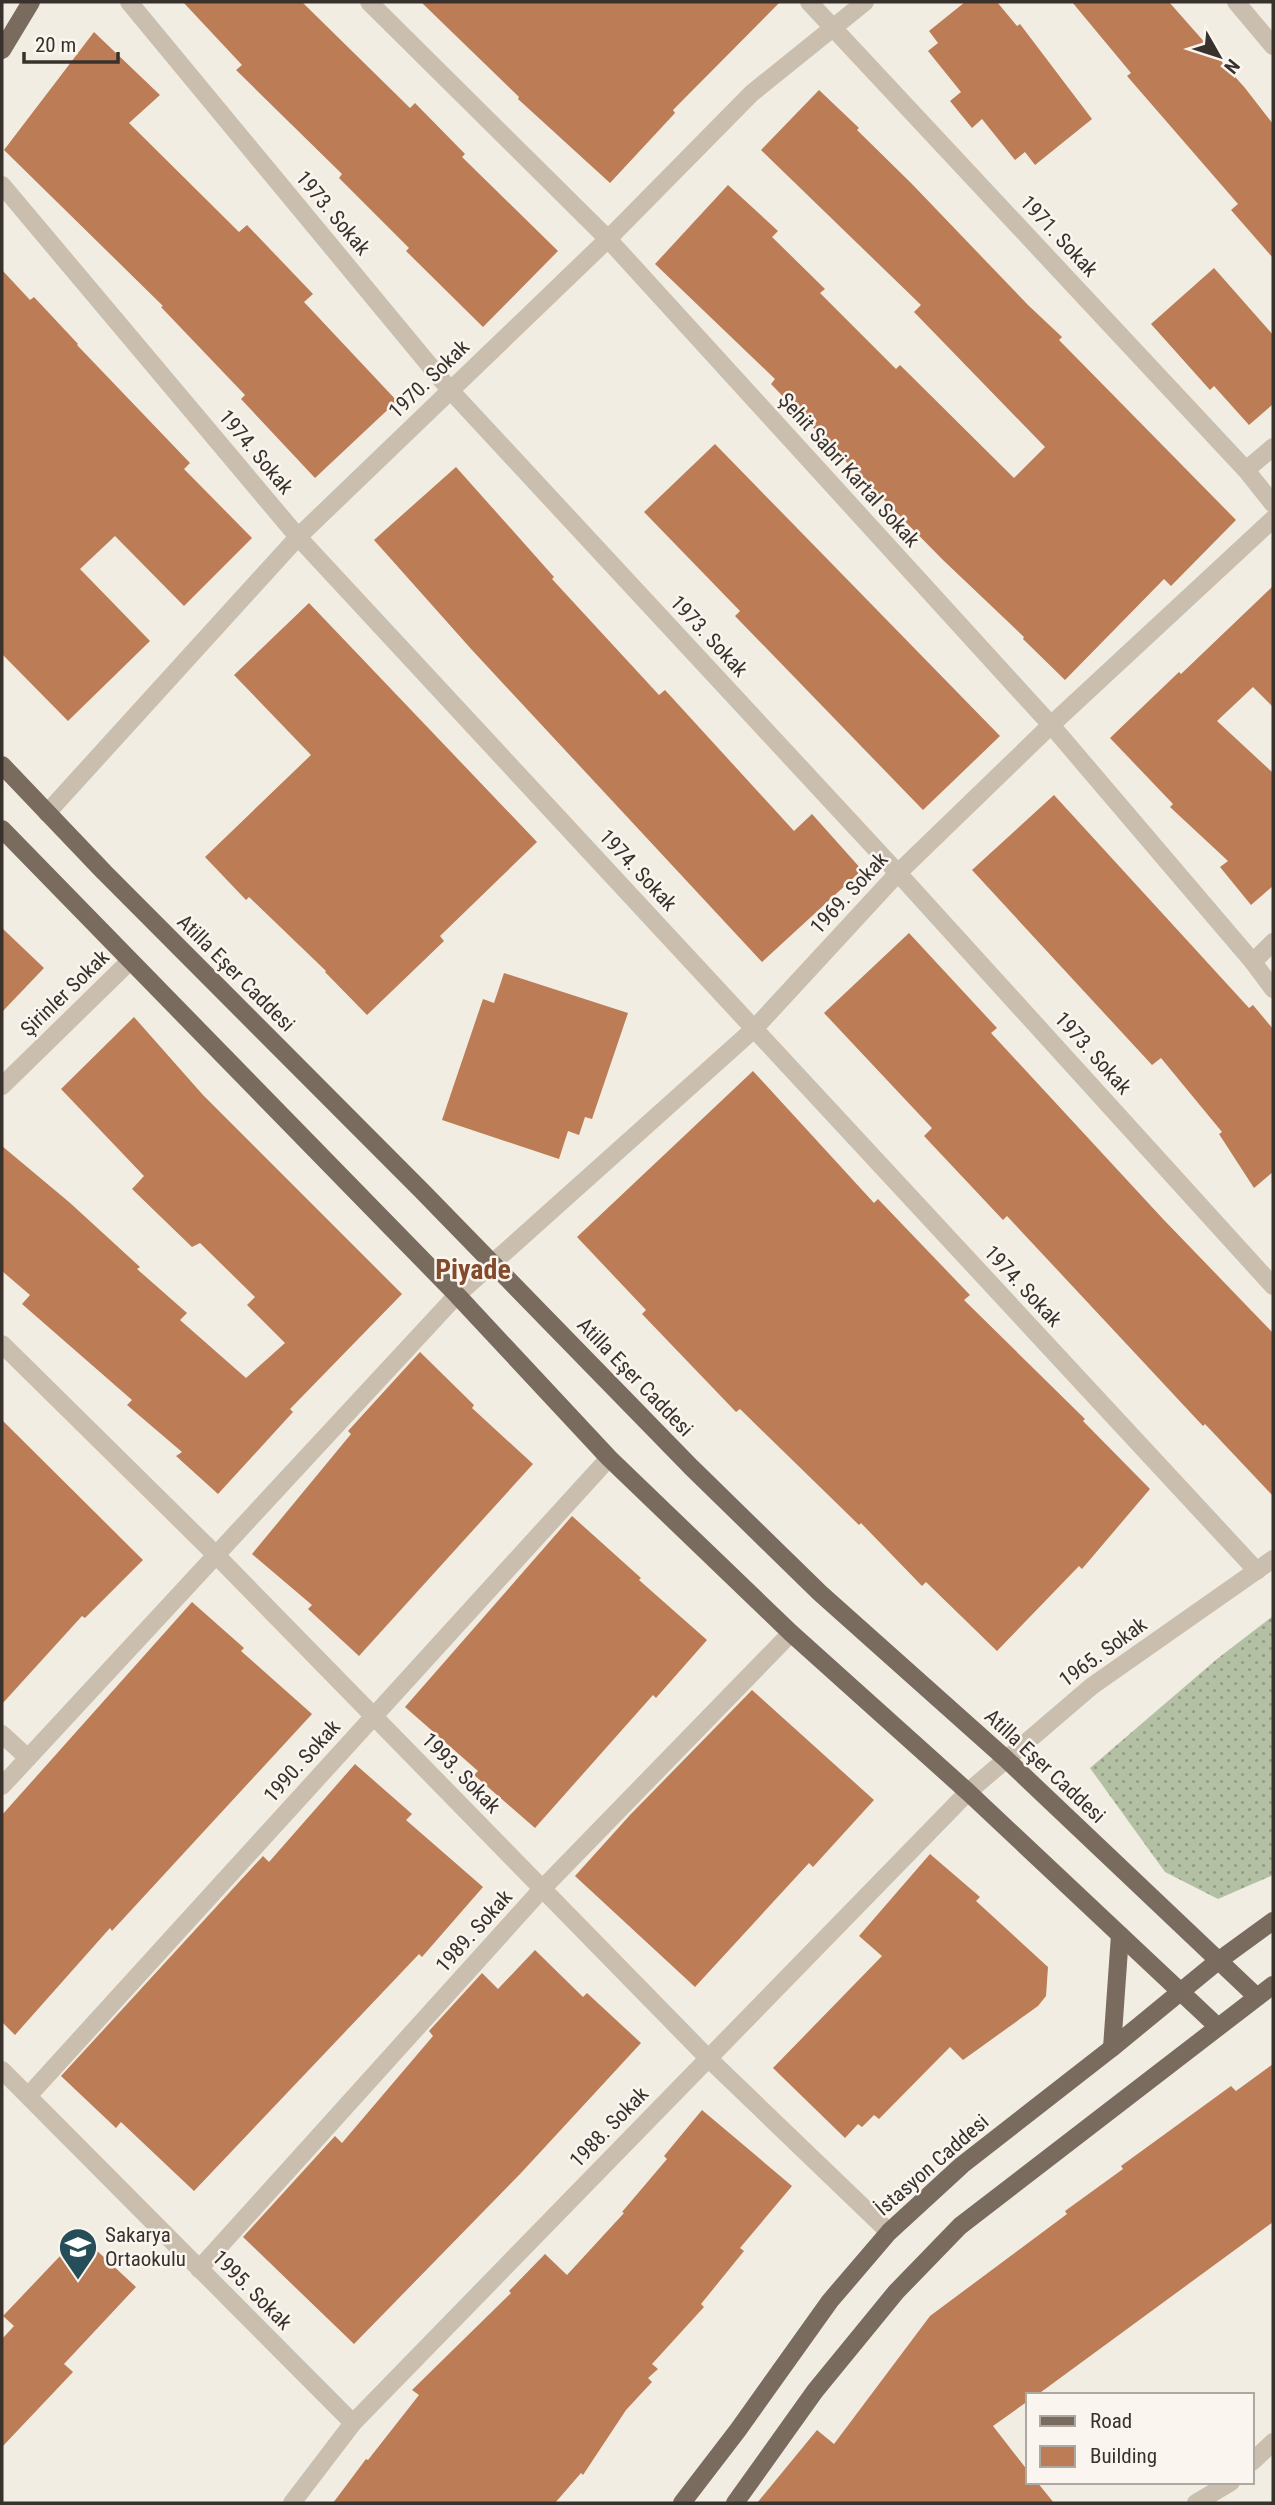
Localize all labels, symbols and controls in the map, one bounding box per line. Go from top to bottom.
scale bar [24,21,119,65]
north arrow [1184,21,1254,91]
text: 20 m [35,33,76,57]
text: N [1219,55,1244,78]
street label: 1973. Sokak [291,166,375,260]
street label: 1971. Sokak [1015,190,1103,282]
street label: 1970. Sokak [384,334,474,423]
street label: Şehit Sabri Kartal Sokak [774,388,925,552]
street label: 1974. Sokak [214,405,298,499]
street label: 1973. Sokak [665,590,753,682]
street label: 1974. Sokak [594,824,682,916]
street label: 1969. Sokak [805,847,893,939]
street label: Atilla Eşer Caddesi [172,909,300,1037]
street label: Şirinler Sokak [16,945,115,1041]
street label: 1973. Sokak [1050,1007,1136,1099]
street label: 1974. Sokak [979,1240,1067,1332]
district label: Piyade [435,1253,511,1286]
street label: Atilla Eşer Caddesi [572,1313,698,1441]
street label: 1965. Sokak [1055,1612,1152,1692]
street label: Atilla Eşer Caddesi [980,1704,1110,1828]
street label: 1990. Sokak [259,1715,345,1807]
street label: 1993. Sokak [417,1728,506,1818]
street label: 1989. Sokak [431,1885,517,1977]
street label: 1988. Sokak [565,2082,654,2172]
street label: İstasyon Caddesi [871,2109,993,2221]
place label: Sakarya Ortaokulu [105,2223,186,2271]
school or university icon: Sakarya Ortaokulu [57,2226,99,2281]
street label: 1995. Sokak [207,2245,297,2335]
legend [1026,2393,1254,2484]
text: Road [1090,2409,1132,2433]
text: Building [1090,2444,1157,2468]

